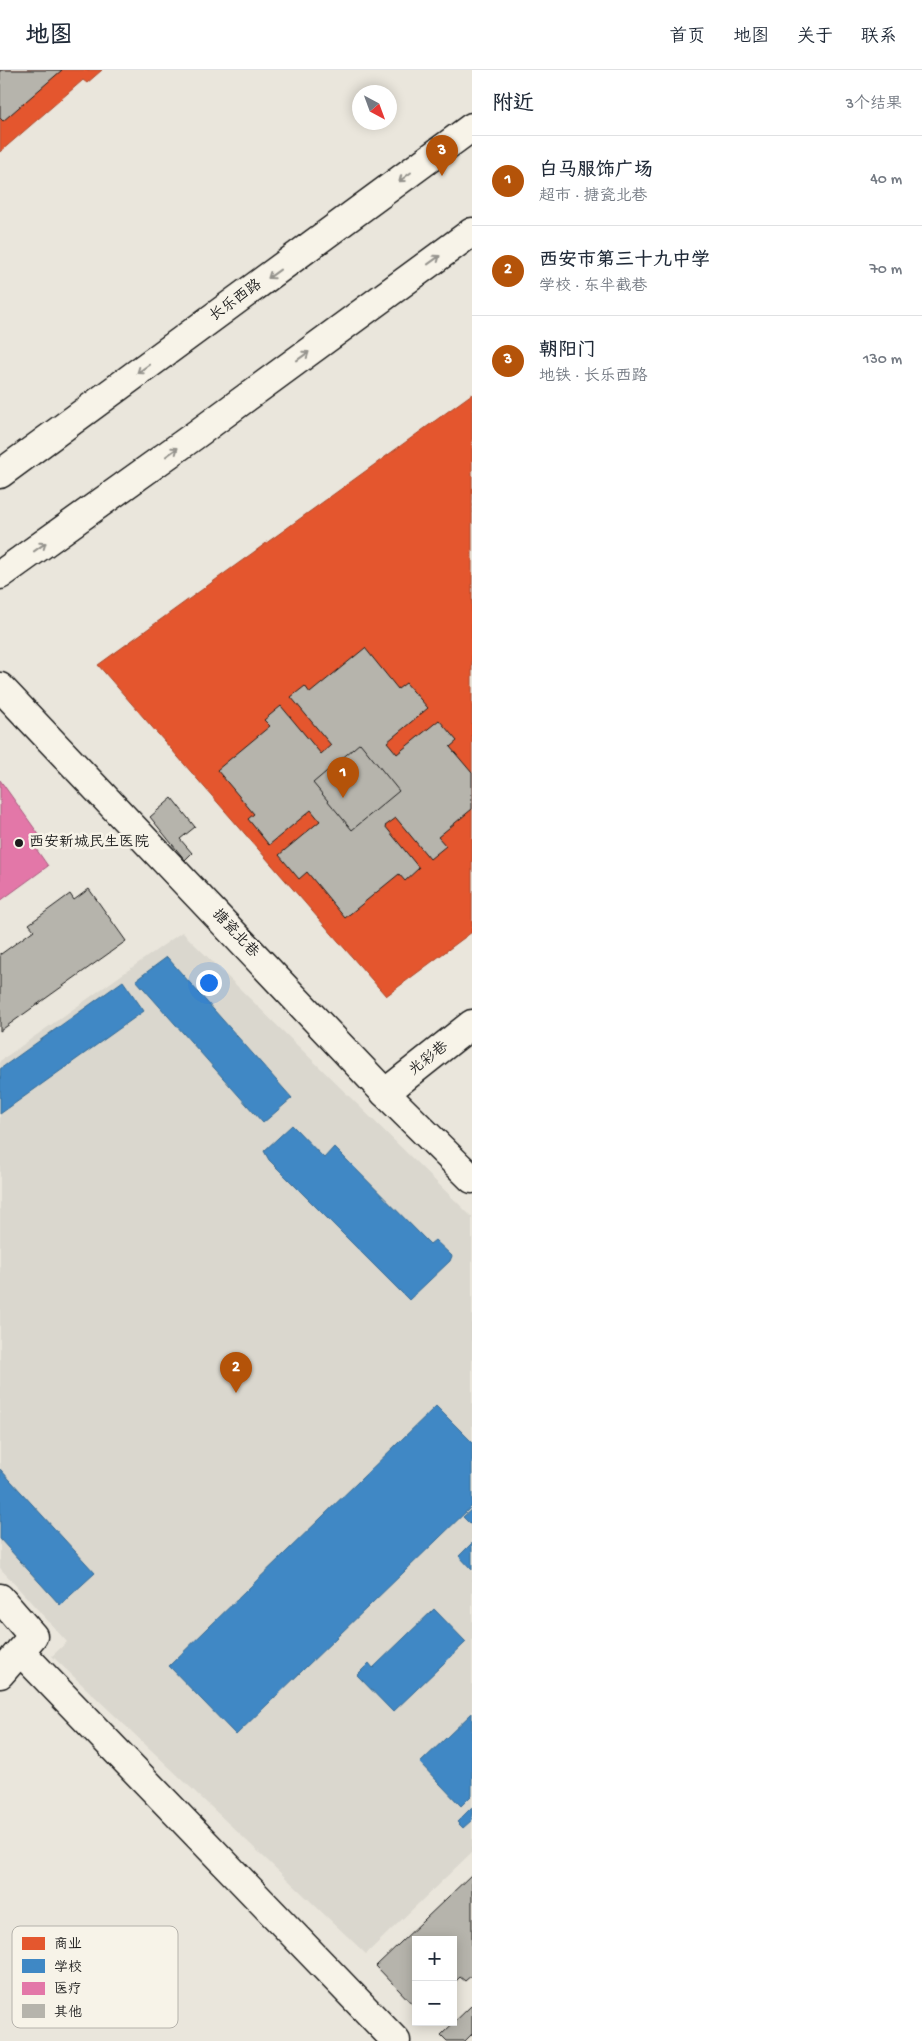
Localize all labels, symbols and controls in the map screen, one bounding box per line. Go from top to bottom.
text: 地图 [25,23,73,52]
text: 首页 [669,27,705,48]
text: 地图 [733,27,769,48]
text: 关于 [797,27,833,48]
text: 联系 [861,27,897,48]
north arrow [352,85,397,130]
text: 附近 [492,93,534,118]
text: 3个结果 [846,96,902,115]
pin: 3 [426,135,458,176]
text: 白马服饰广场 [539,160,653,183]
text: 1 [505,171,511,190]
text: 40 m [870,171,902,190]
one-way arrow [398,172,412,182]
text: 超市 · 搪瓷北巷 [539,188,648,207]
text: 西安市第三十九中学 [539,250,710,273]
one-way arrow [427,255,441,265]
text: 2 [504,261,512,280]
text: 70 m [869,261,902,280]
one-way arrow [268,268,281,279]
street label: 长乐西路 [206,276,266,326]
text: 学校 · 东半截巷 [539,278,648,297]
text: 朝阳门 [539,340,596,363]
one-way arrow [296,351,309,362]
text: 3 [504,351,512,370]
text: 130 m [863,351,902,370]
one-way arrow [137,364,150,375]
text: 地铁 · 长乐西路 [539,368,648,387]
one-way arrow [165,447,179,457]
one-way arrow [33,542,47,552]
pin: 1 [327,757,359,798]
place label: 西安新城民生医院 [29,833,149,852]
marker: 西安新城民生医院 [13,837,25,849]
street label: 搪瓷北巷 [208,906,262,962]
your location [196,970,222,996]
street label: 光彩巷 [406,1038,452,1080]
pin: 2 [220,1352,252,1393]
legend [12,1926,178,2028]
text: 商业 [54,1936,82,1954]
map controls [412,1936,457,2026]
button: + [412,1936,457,1981]
text: 学校 [54,1959,82,1977]
text: 医疗 [54,1981,82,1999]
button: − [412,1981,457,2026]
text: 其他 [54,2004,82,2022]

